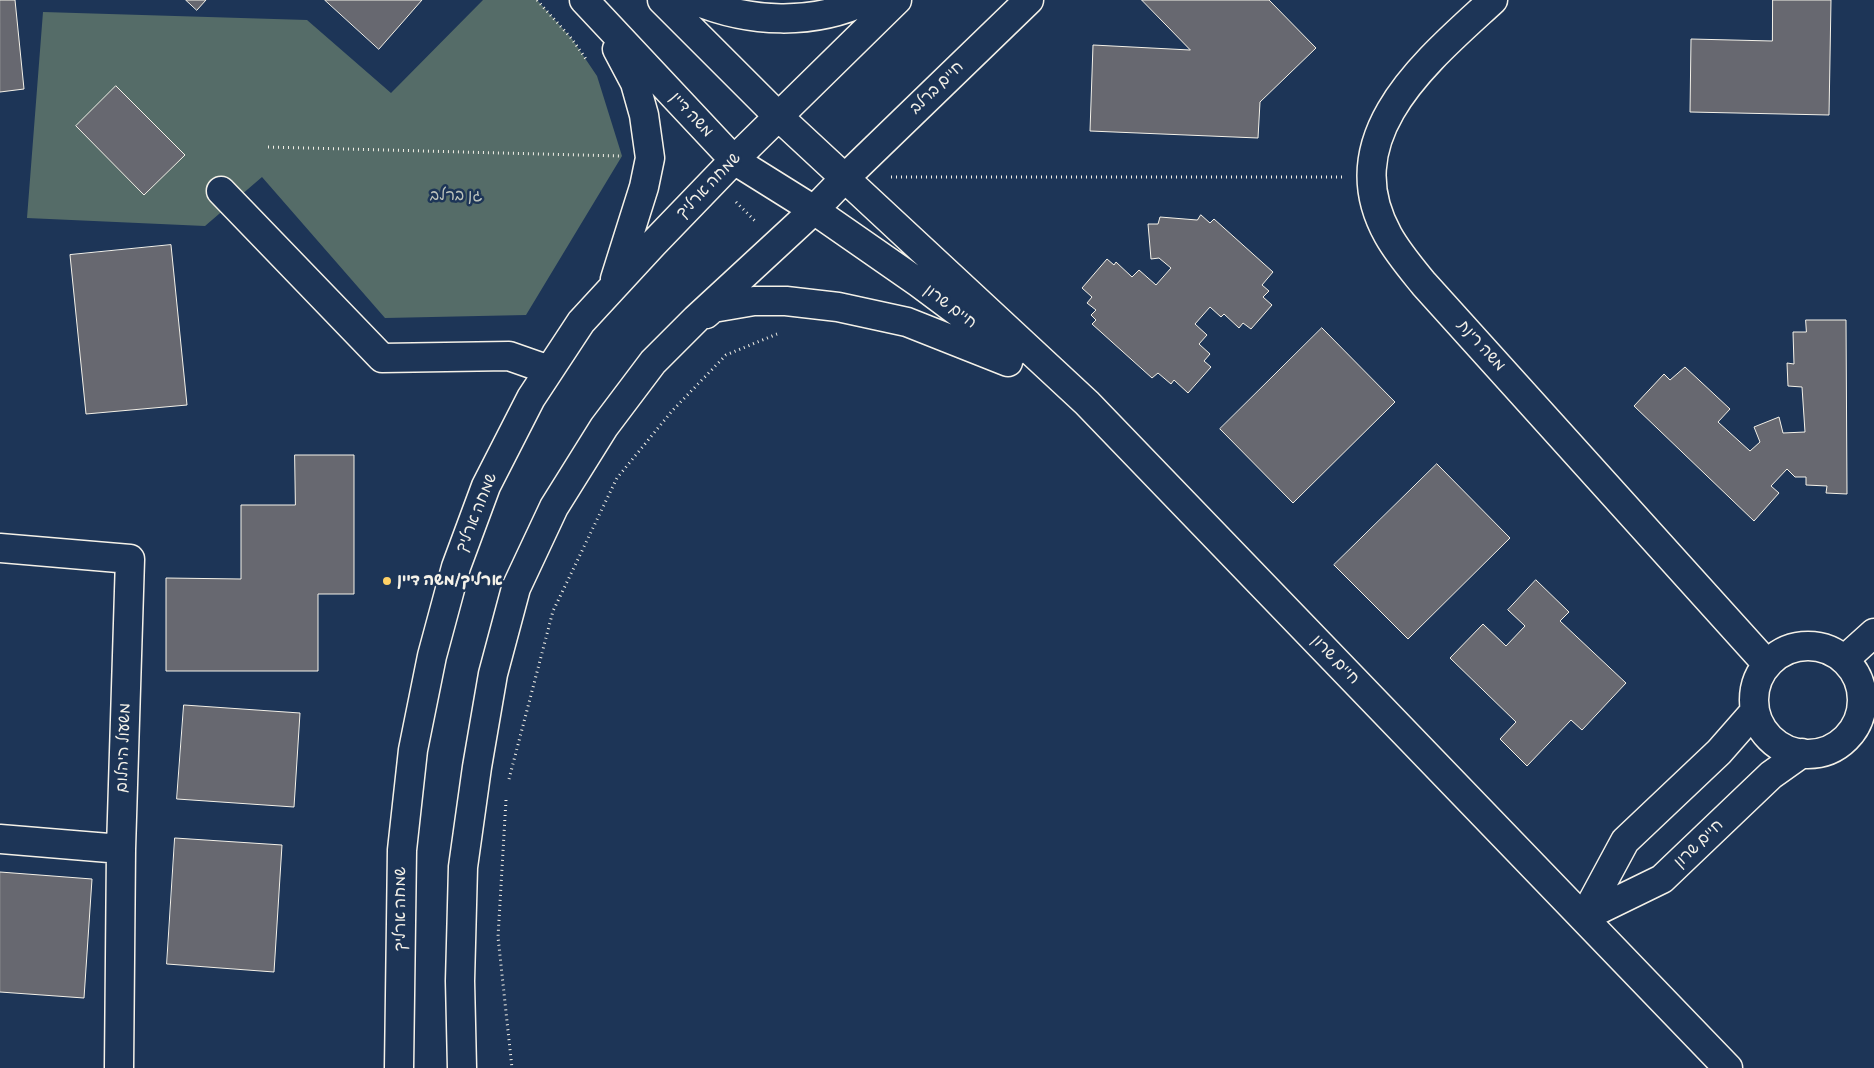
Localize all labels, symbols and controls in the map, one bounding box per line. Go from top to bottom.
street label: חיים ברלב [906,58,968,118]
street label: משה דיין [665,88,717,142]
street label: שמחה ארליך [673,149,745,223]
park label: גן ברלב [430,186,482,206]
street label: חיים שרון [920,281,980,333]
street label: משה רינת [1453,316,1509,376]
street label: שמחה ארליך [452,470,502,556]
place label: ארליך/משה דיין [397,571,503,591]
marker: ארליך/משה דיין [381,575,393,587]
street label: חיים שרון [1307,631,1363,689]
street label: משעול היהלום [113,703,135,793]
street label: חיים שרון [1670,816,1728,872]
street label: שמחה ארליך [391,867,411,951]

